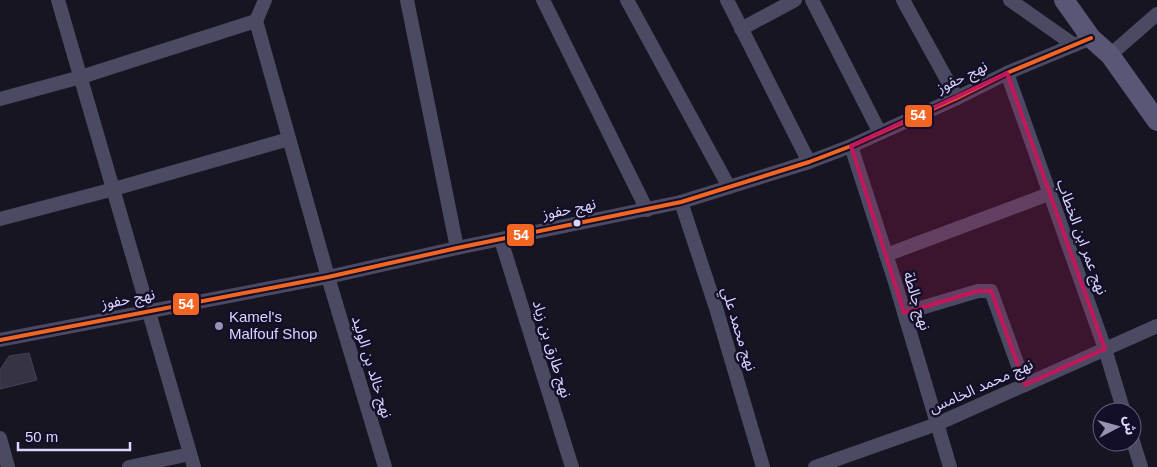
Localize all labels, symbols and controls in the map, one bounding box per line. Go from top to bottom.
street label: نهج حفوز [933,57,992,100]
line badge: 54 [904,104,933,128]
text: 54 [910,107,926,123]
street label: نهج عمر ابن الخطاب [1050,177,1111,298]
street label: نهج حفوز [540,195,598,227]
unlabelled marker [572,218,582,228]
line badge: 54 [506,223,535,247]
text: 54 [513,227,529,243]
street label: نهج جالطة [897,269,934,333]
street label: نهج حفوز [99,285,157,316]
street label: نهج محمد علي [715,285,760,374]
line badge: 54 [172,292,200,316]
text: 54 [178,296,194,312]
street label: نهج طارق بن زياد [526,298,575,401]
place label: Kamel's Malfouf Shop [229,308,317,342]
street label: نهج خالد بن الوليد [345,314,396,421]
marker: Kamel's Malfouf Shop [213,320,225,332]
street label: نهج محمد الخامس [926,355,1037,420]
north arrow [1092,402,1142,452]
text: ش [1121,415,1139,436]
scale bar [18,420,130,452]
text: 50 m [25,428,58,445]

